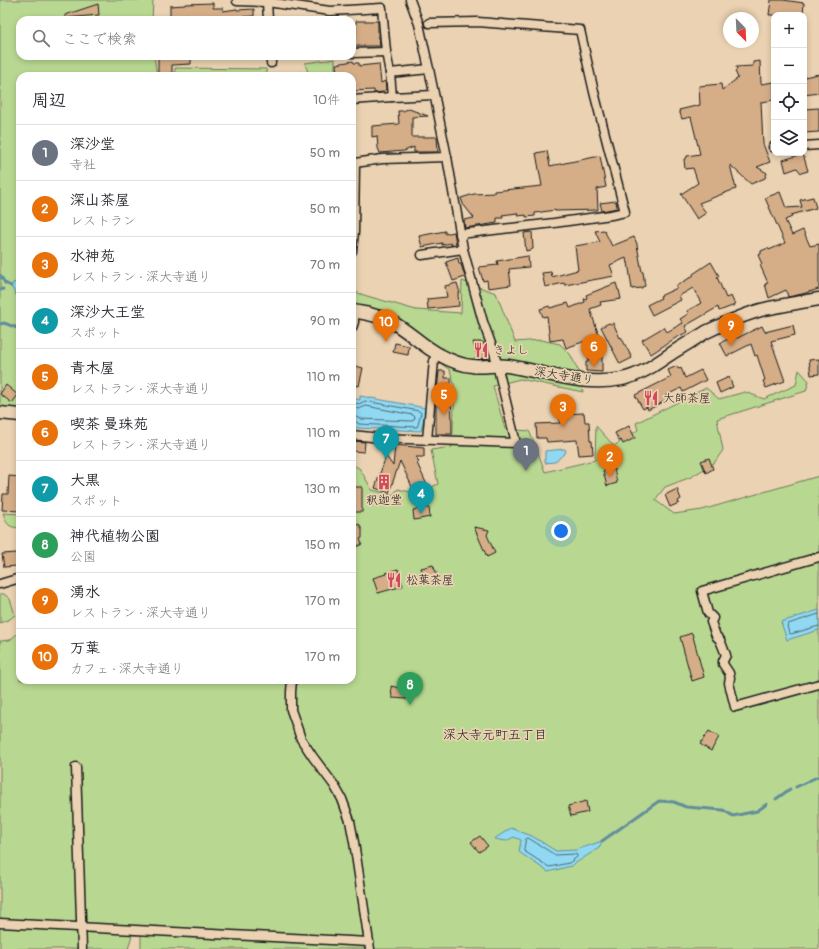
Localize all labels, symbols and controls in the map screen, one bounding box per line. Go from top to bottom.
north arrow [723,12,759,48]
map controls [771,12,807,156]
button: + [771,12,807,48]
search box [16,16,356,60]
icon: search [30,27,52,49]
text: ここで検索 [62,30,137,49]
button: − [771,48,807,84]
button: locate [771,84,807,120]
text: 周辺 [32,90,66,111]
text: 10件 [313,92,340,108]
button: layers [771,120,807,156]
text: 深沙堂 [70,135,115,154]
text: 1 [42,145,48,161]
text: 50 m [310,145,340,161]
text: 寺社 [70,157,96,173]
text: 深山茶屋 [70,191,130,210]
text: 2 [41,201,49,217]
text: 50 m [310,201,340,217]
text: レストラン [70,213,136,229]
text: 水神苑 [70,247,115,266]
text: 3 [41,257,49,273]
text: 70 m [310,257,340,273]
text: レストラン · 深大寺通り [70,269,211,285]
text: 深沙大王堂 [70,303,145,322]
pin: 10 [373,309,399,342]
text: 4 [41,313,49,329]
text: 90 m [310,313,340,329]
pin: 9 [718,313,744,346]
text: スポット [70,325,122,341]
pin: 6 [581,334,607,367]
restaurant icon: きよし [472,341,490,359]
place label: きよし [493,343,529,358]
text: 青木屋 [70,359,115,378]
street label: 深大寺通り [533,364,595,388]
text: 5 [41,369,49,385]
text: 110 m [307,369,340,385]
text: レストラン · 深大寺通り [70,381,211,397]
pin: 5 [431,382,457,415]
restaurant icon: 大師茶屋 [642,389,660,407]
place label: 大師茶屋 [663,391,711,406]
pin: 3 [550,394,576,427]
text: 喫茶 曼珠苑 [70,415,148,434]
text: 6 [41,425,49,441]
text: 110 m [307,425,340,441]
pin: 7 [373,426,399,459]
text: レストラン · 深大寺通り [70,437,211,453]
pin: 1 [513,438,539,471]
pin: 2 [597,444,623,477]
text: 大黒 [70,471,100,490]
building icon: 釈迦堂 [375,473,393,491]
text: 7 [42,481,48,497]
text: 130 m [304,481,340,497]
pin: 4 [408,481,434,514]
text: スポット [70,493,122,509]
place label: 釈迦堂 [366,493,402,508]
your location [551,521,571,541]
text: 神代植物公園 [70,527,160,546]
text: 8 [42,537,48,553]
text: 150 m [305,537,340,553]
text: 公園 [70,549,96,565]
restaurant icon: 松葉茶屋 [385,571,403,589]
place label: 松葉茶屋 [406,573,454,588]
text: 湧水 [70,583,100,602]
text: 9 [42,593,48,609]
text: 170 m [305,593,340,609]
text: レストラン · 深大寺通り [70,605,211,621]
text: 万葉 [70,639,100,658]
text: 10 [38,649,52,665]
text: 170 m [305,649,340,665]
text: カフェ · 深大寺通り [70,661,184,677]
pin: 8 [397,672,423,705]
district label: 深大寺元町五丁目 [443,727,547,743]

